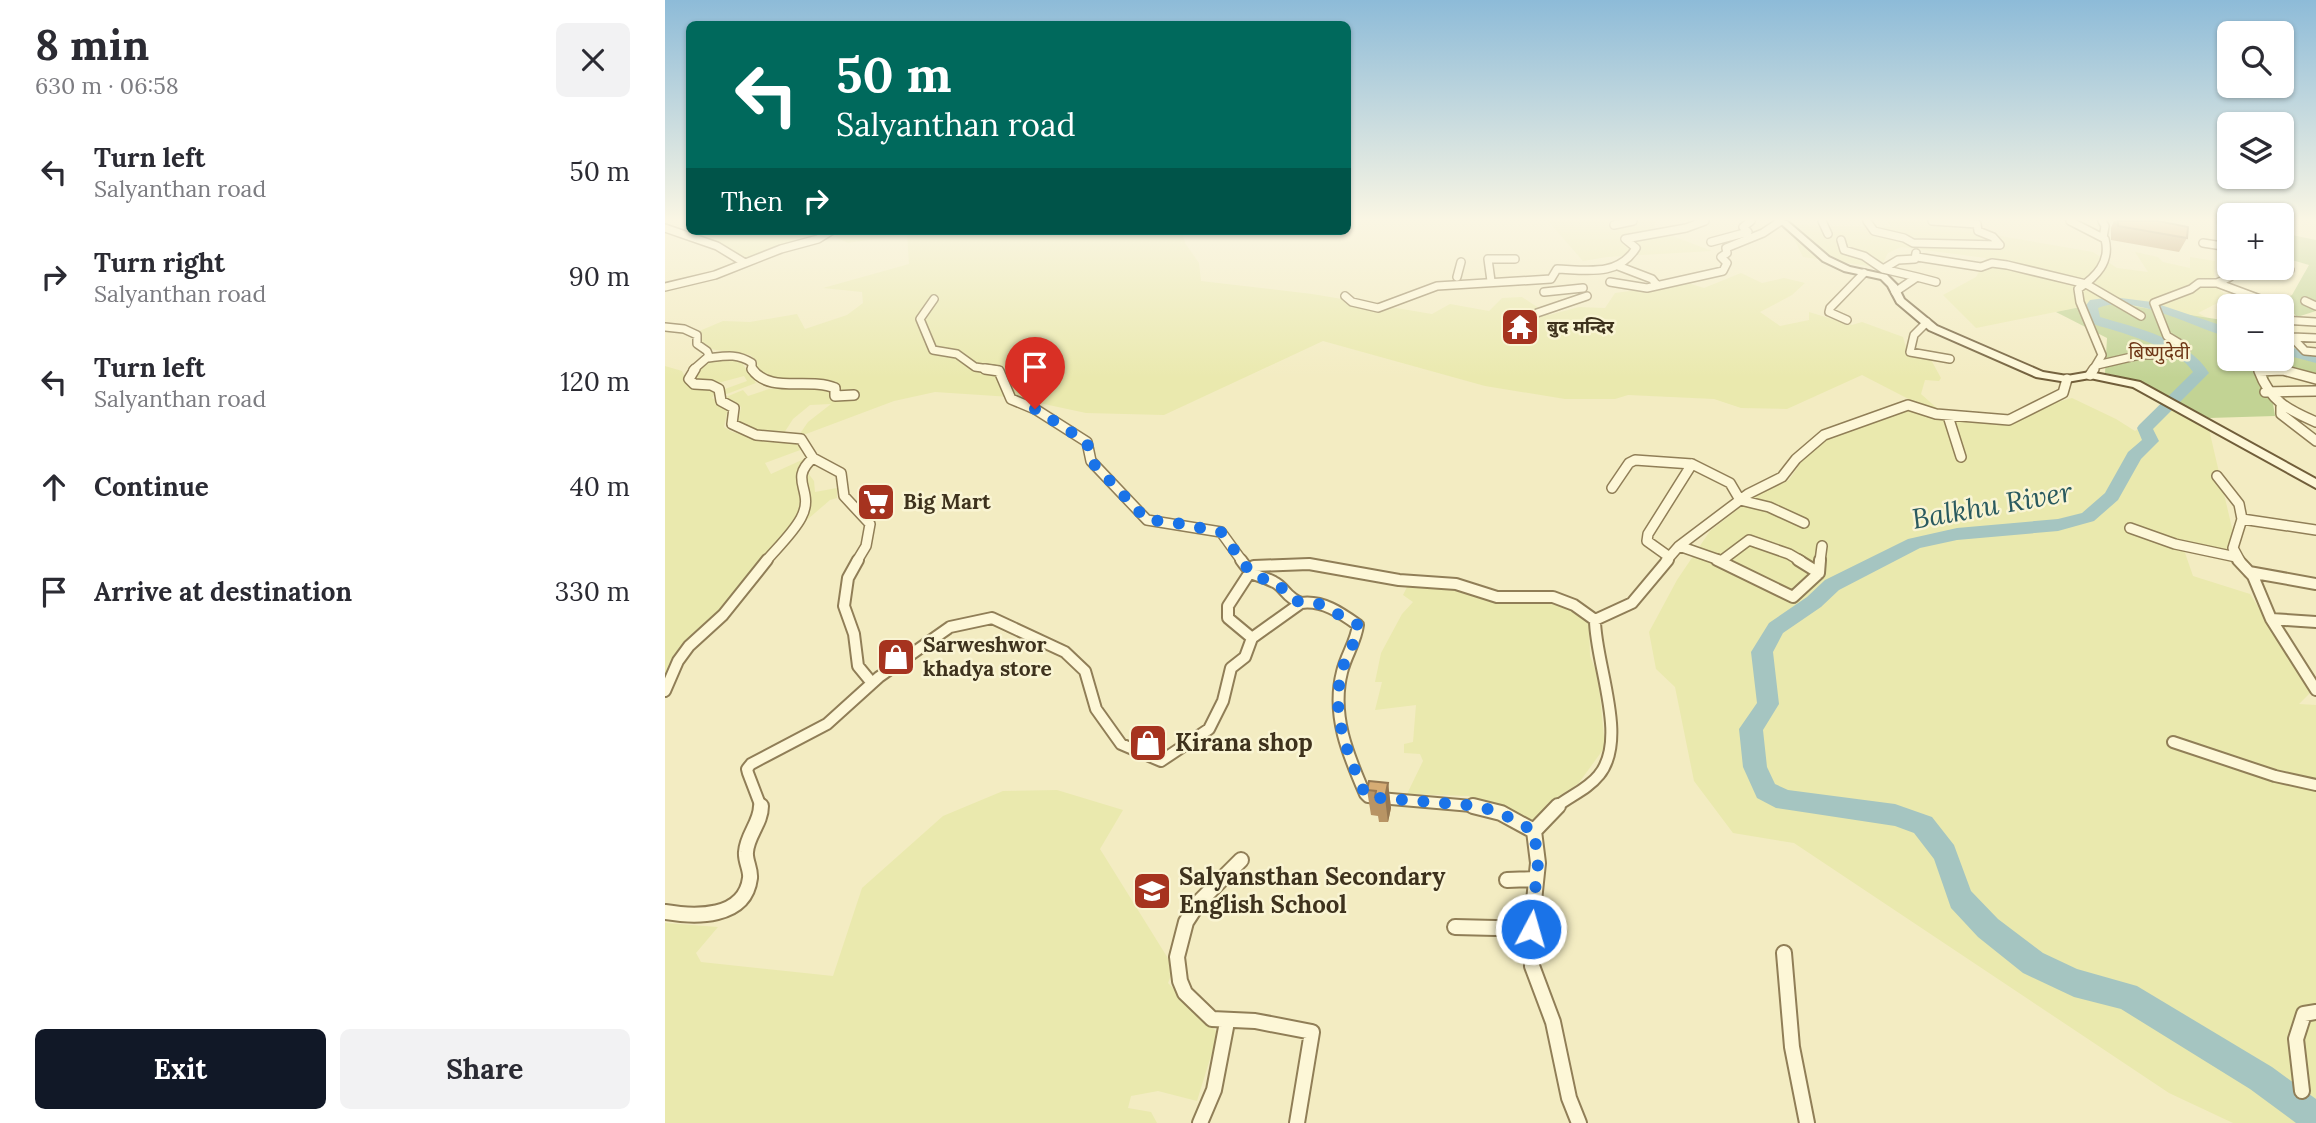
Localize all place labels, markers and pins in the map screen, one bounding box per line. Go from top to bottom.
temple icon: बुद मन्दिर [1499,306,1541,348]
place label: बुद मन्दिर [1547,315,1615,338]
pin [1005,337,1065,409]
supermarket icon: Big Mart [855,481,897,523]
place label: Big Mart [903,488,991,515]
place label: Sarweshwor khadya store [923,631,1052,682]
shop icon: Sarweshwor khadya store [875,636,917,678]
shop icon: Kirana shop [1127,722,1169,764]
place label: Kirana shop [1175,727,1313,758]
place label: Salyansthan Secondary English School [1179,861,1446,920]
school or university icon: Salyansthan Secondary English School [1131,870,1173,912]

